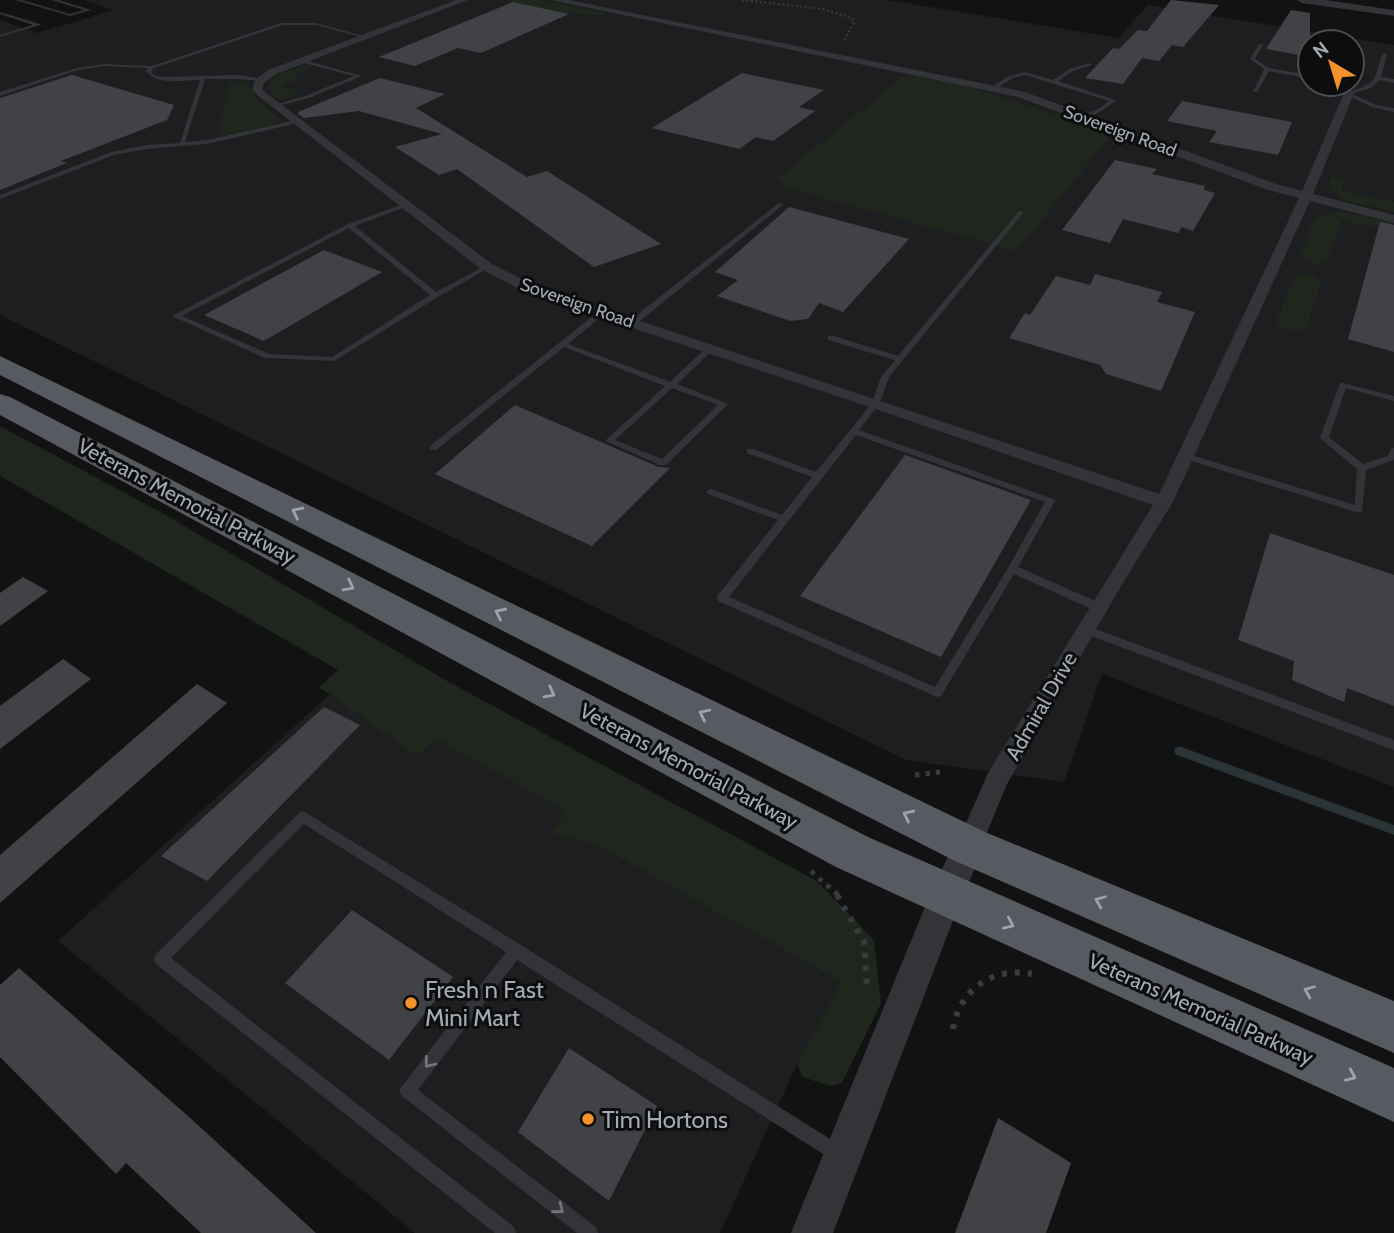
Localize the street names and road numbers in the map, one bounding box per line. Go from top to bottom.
street label: Sovereign Road [1060,100,1180,162]
street label: Sovereign Road [517,273,637,333]
street label: Veterans Memorial Parkway [74,433,301,569]
street label: Admiral Drive [1000,647,1082,764]
street label: Veterans Memorial Parkway [576,698,803,834]
street label: Veterans Memorial Parkway [1085,948,1318,1070]

